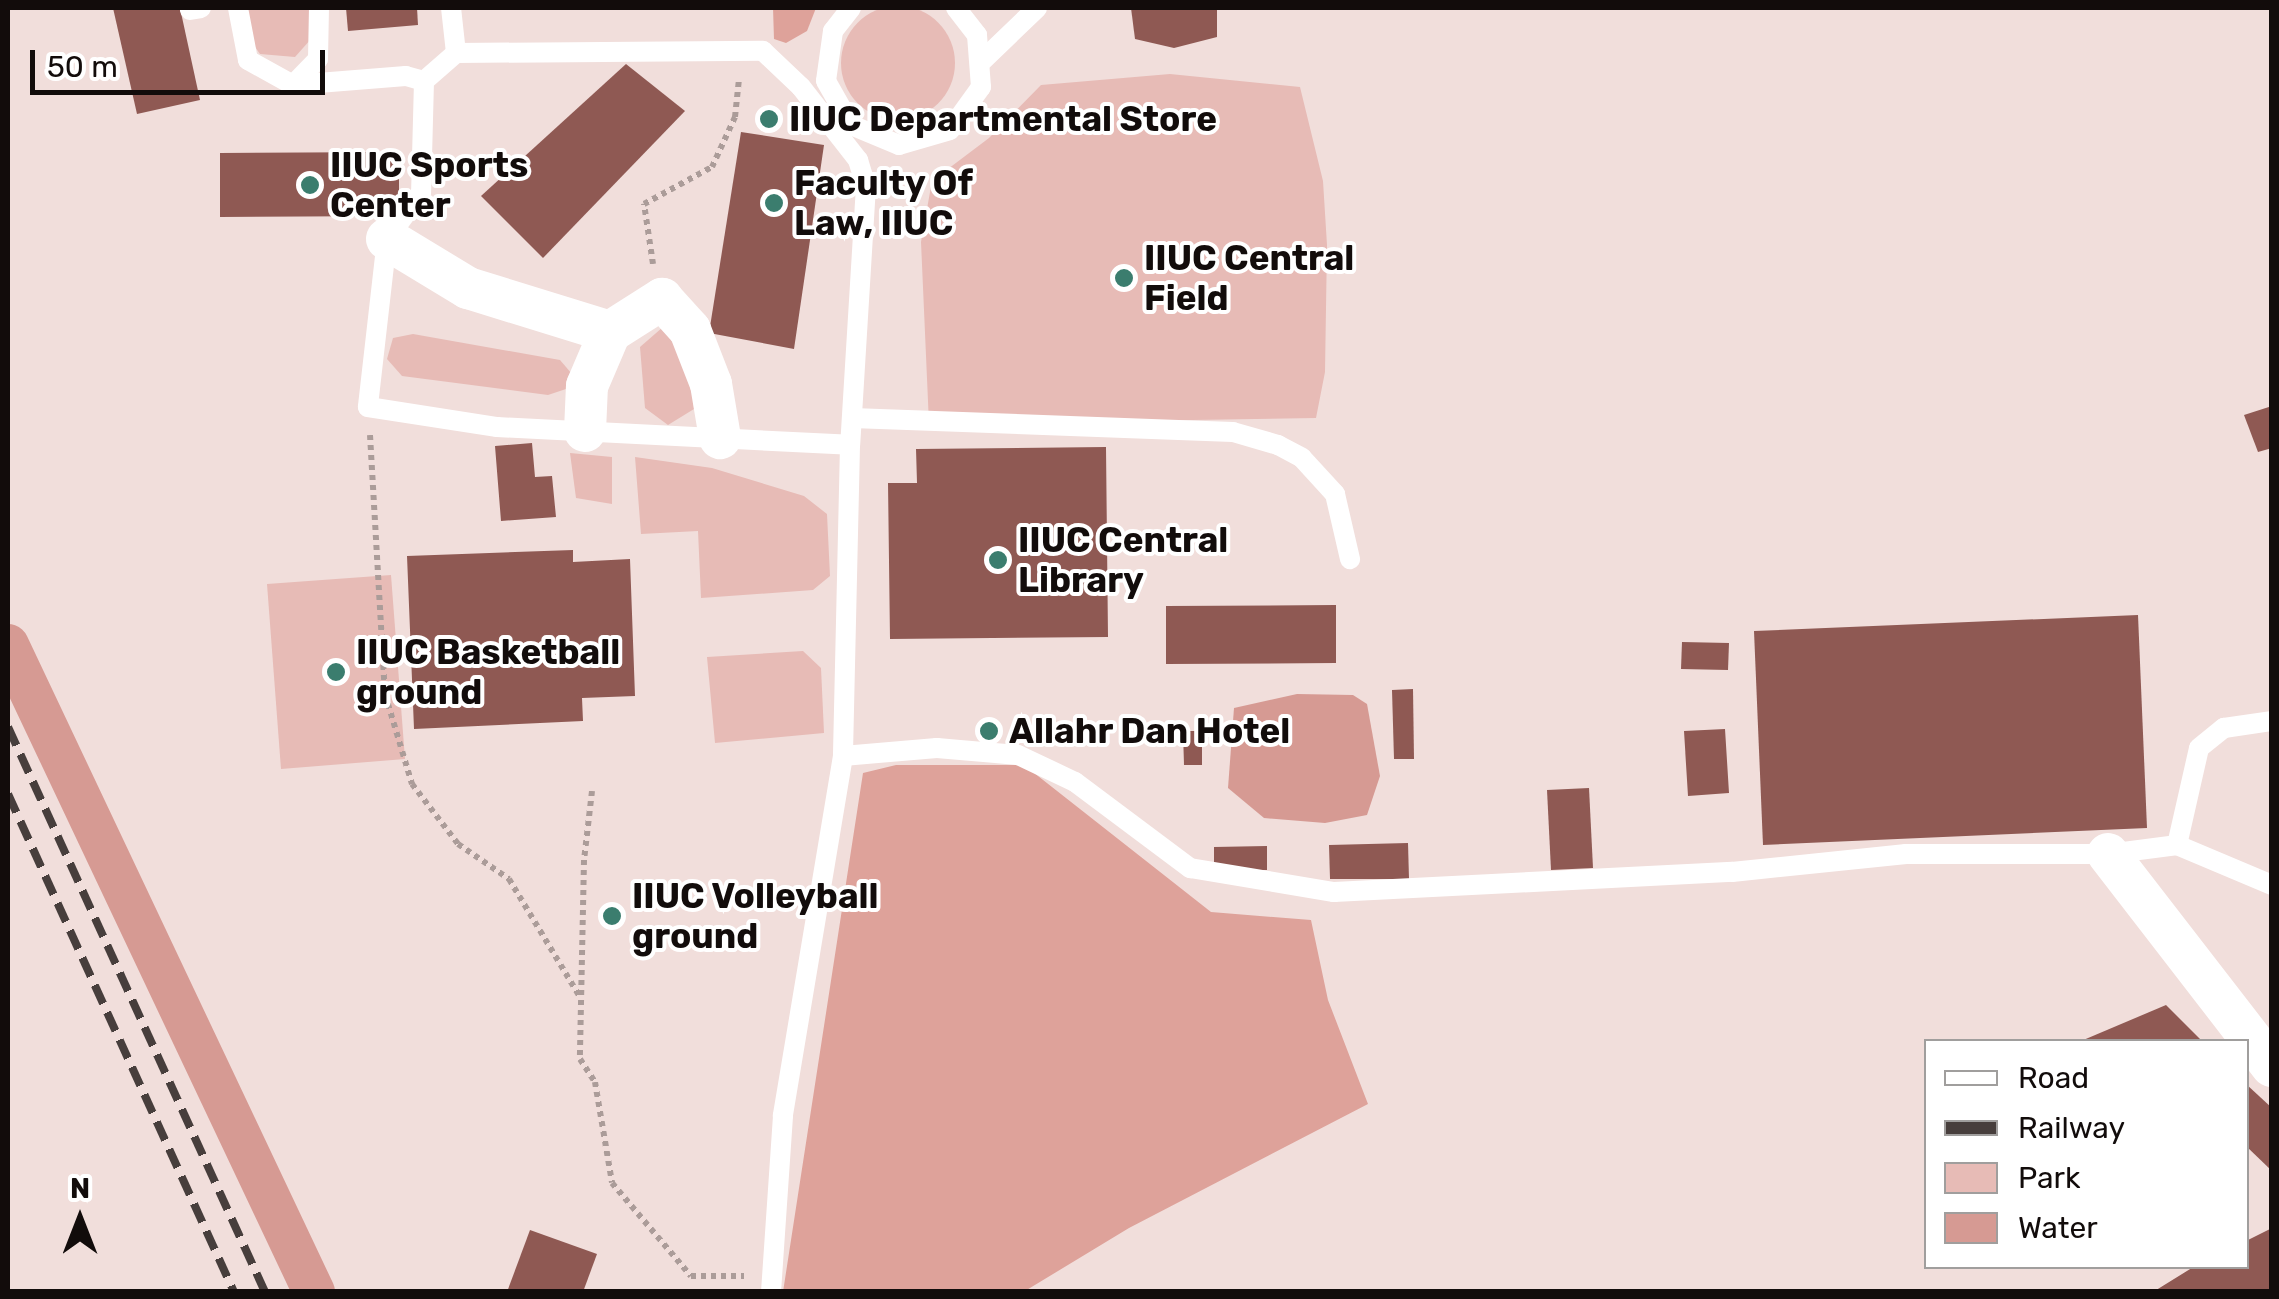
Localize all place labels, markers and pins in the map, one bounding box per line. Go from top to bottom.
place label: IIUC Departmental Store [789,98,1217,140]
marker: IIUC Departmental Store [758,108,780,130]
place label: IIUC Sports Center [330,144,528,226]
place label: Faculty Of Law, IIUC [794,162,974,244]
marker: IIUC Sports Center [299,174,321,196]
marker: Faculty Of Law, IIUC [763,192,785,214]
place label: IIUC Central Field [1144,237,1354,319]
marker: IIUC Central Field [1113,267,1135,289]
place label: IIUC Central Library [1018,519,1228,601]
marker: IIUC Central Library [987,549,1009,571]
place label: IIUC Basketball ground [356,631,620,713]
marker: IIUC Basketball ground [325,661,347,683]
place label: Allahr Dan Hotel [1009,710,1291,752]
marker: Allahr Dan Hotel [978,720,1000,742]
place label: IIUC Volleyball ground [632,875,879,957]
marker: IIUC Volleyball ground [601,905,623,927]

